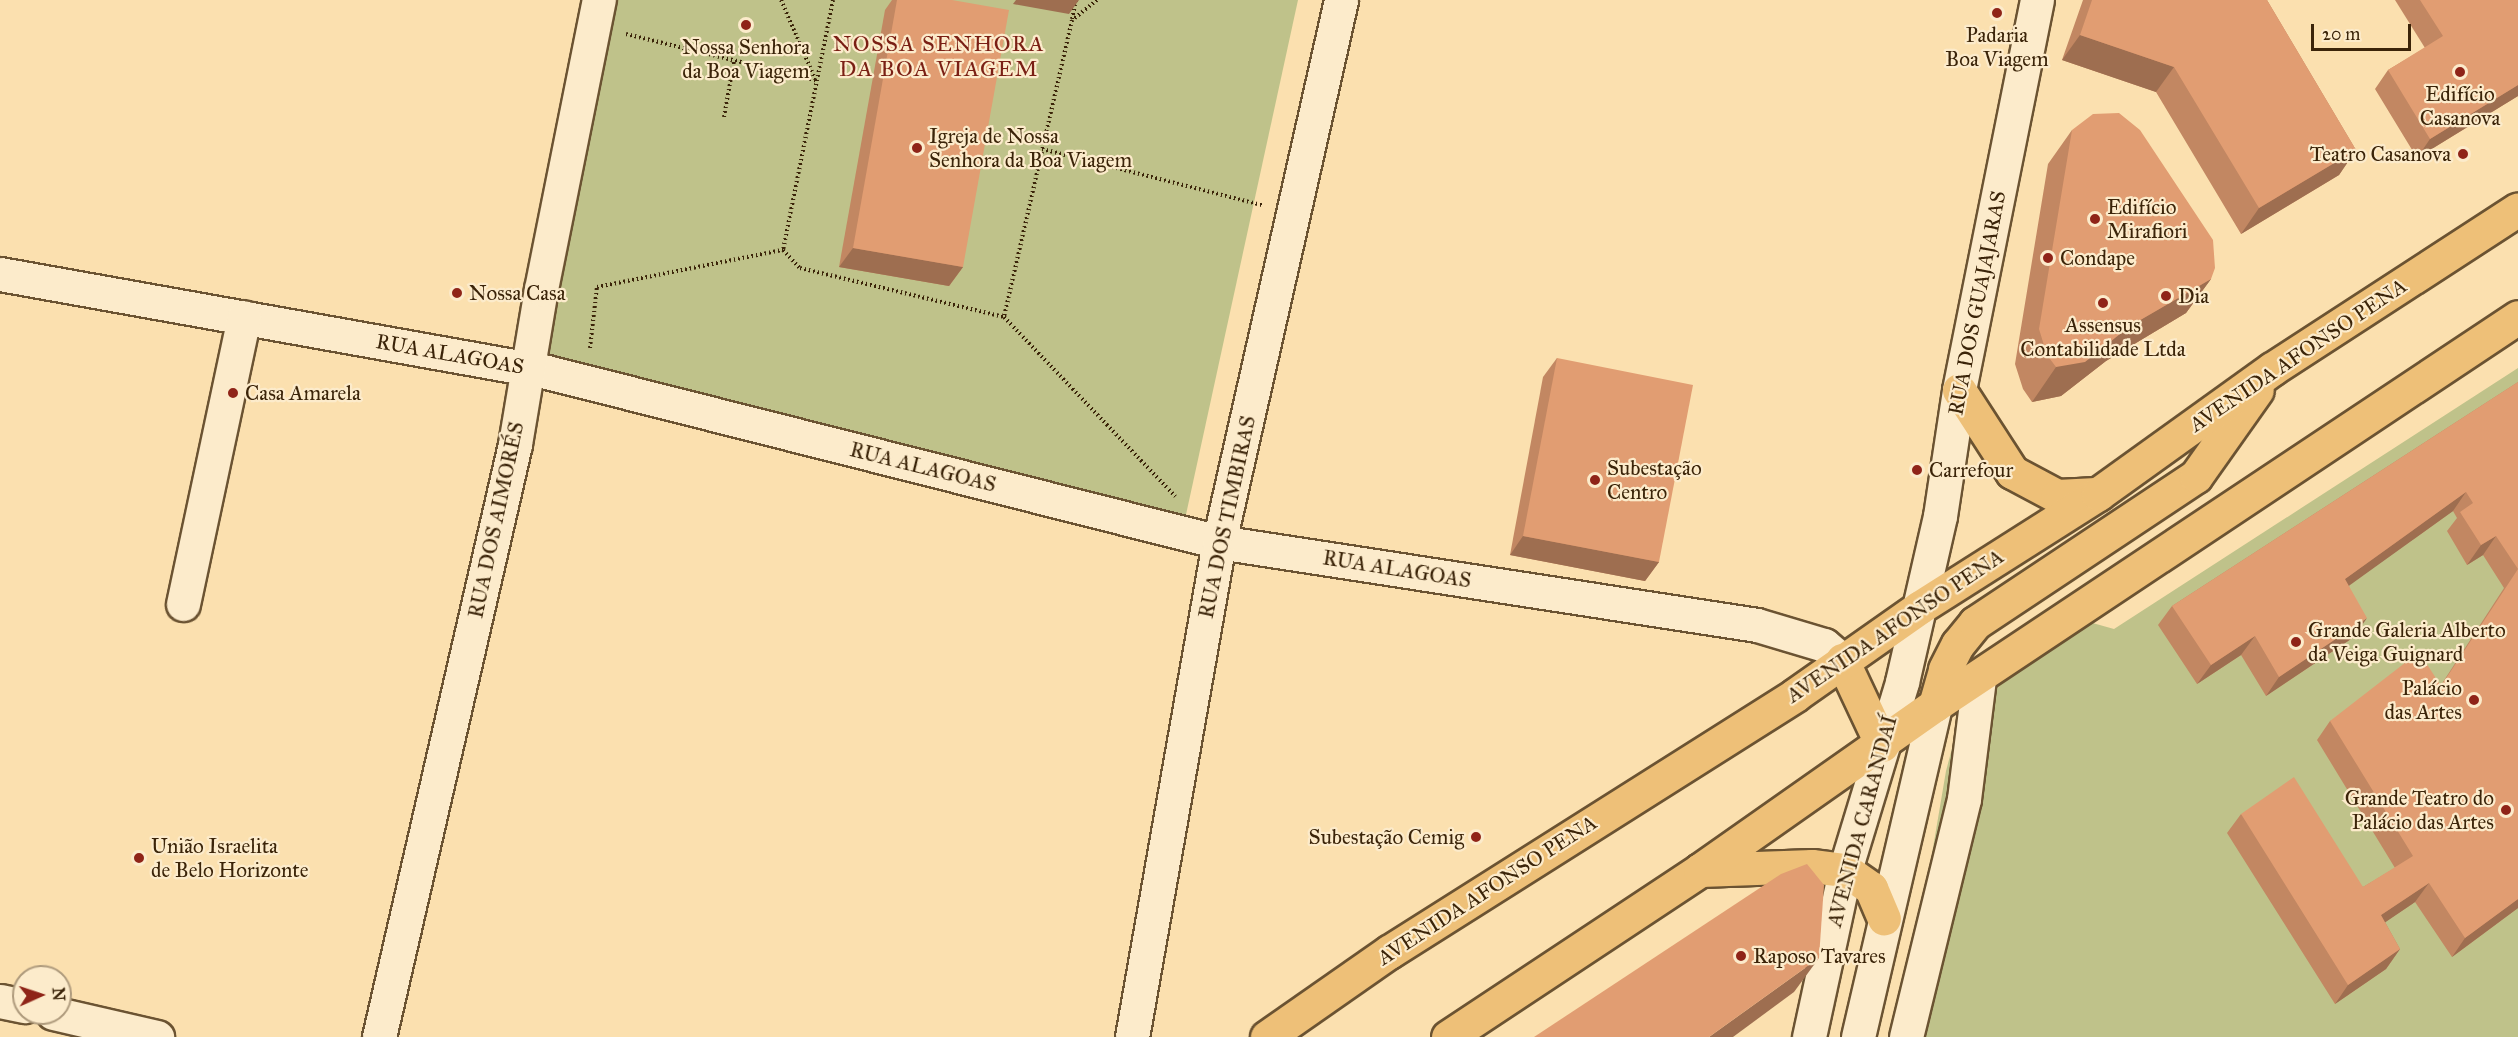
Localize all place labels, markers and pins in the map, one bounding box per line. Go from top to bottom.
marker: Padaria Boa Viagem [1990,6,2004,20]
marker: Nossa Senhora da Boa Viagem [739,18,753,32]
place label: Padaria Boa Viagem [1945,22,2049,72]
place label: Nossa Senhora da Boa Viagem [682,34,810,84]
marker: Edifício Casanova [2453,65,2467,79]
place label: Edifício Casanova [2420,81,2500,131]
place label: Igreja de Nossa Senhora da Boa Viagem [929,123,1132,173]
marker: Igreja de Nossa Senhora da Boa Viagem [910,141,924,155]
place label: Teatro Casanova [2310,141,2451,167]
marker: Teatro Casanova [2456,147,2470,161]
place label: Edifício Mirafiori [2107,194,2188,244]
marker: Edifício Mirafiori [2088,212,2102,226]
place label: Condape [2060,245,2135,271]
marker: Condape [2041,251,2055,265]
place label: Nossa Casa [469,280,566,306]
place label: Dia [2178,283,2209,309]
marker: Nossa Casa [450,286,464,300]
marker: Dia [2159,289,2173,303]
marker: Assensus Contabilidade Ltda [2096,296,2110,310]
place label: Assensus Contabilidade Ltda [2020,312,2186,362]
place label: Casa Amarela [245,380,361,406]
marker: Casa Amarela [226,386,240,400]
place label: Subestação Centro [1607,455,1702,505]
place label: Carrefour [1929,457,2013,483]
marker: Carrefour [1910,463,1924,477]
marker: Subestação Centro [1588,473,1602,487]
place label: Grande Galeria Alberto da Veiga Guignard [2308,617,2506,667]
marker: Grande Galeria Alberto da Veiga Guignard [2289,635,2303,649]
place label: Palácio das Artes [2385,675,2462,725]
marker: Palácio das Artes [2467,693,2481,707]
place label: Grande Teatro do Palácio das Artes [2345,785,2494,835]
marker: Grande Teatro do Palácio das Artes [2499,803,2513,817]
place label: Subestação Cemig [1309,824,1464,850]
marker: Subestação Cemig [1469,830,1483,844]
place label: União Israelita de Belo Horizonte [151,833,308,883]
marker: União Israelita de Belo Horizonte [132,851,146,865]
place label: Raposo Tavares [1753,943,1886,969]
marker: Raposo Tavares [1734,949,1748,963]

